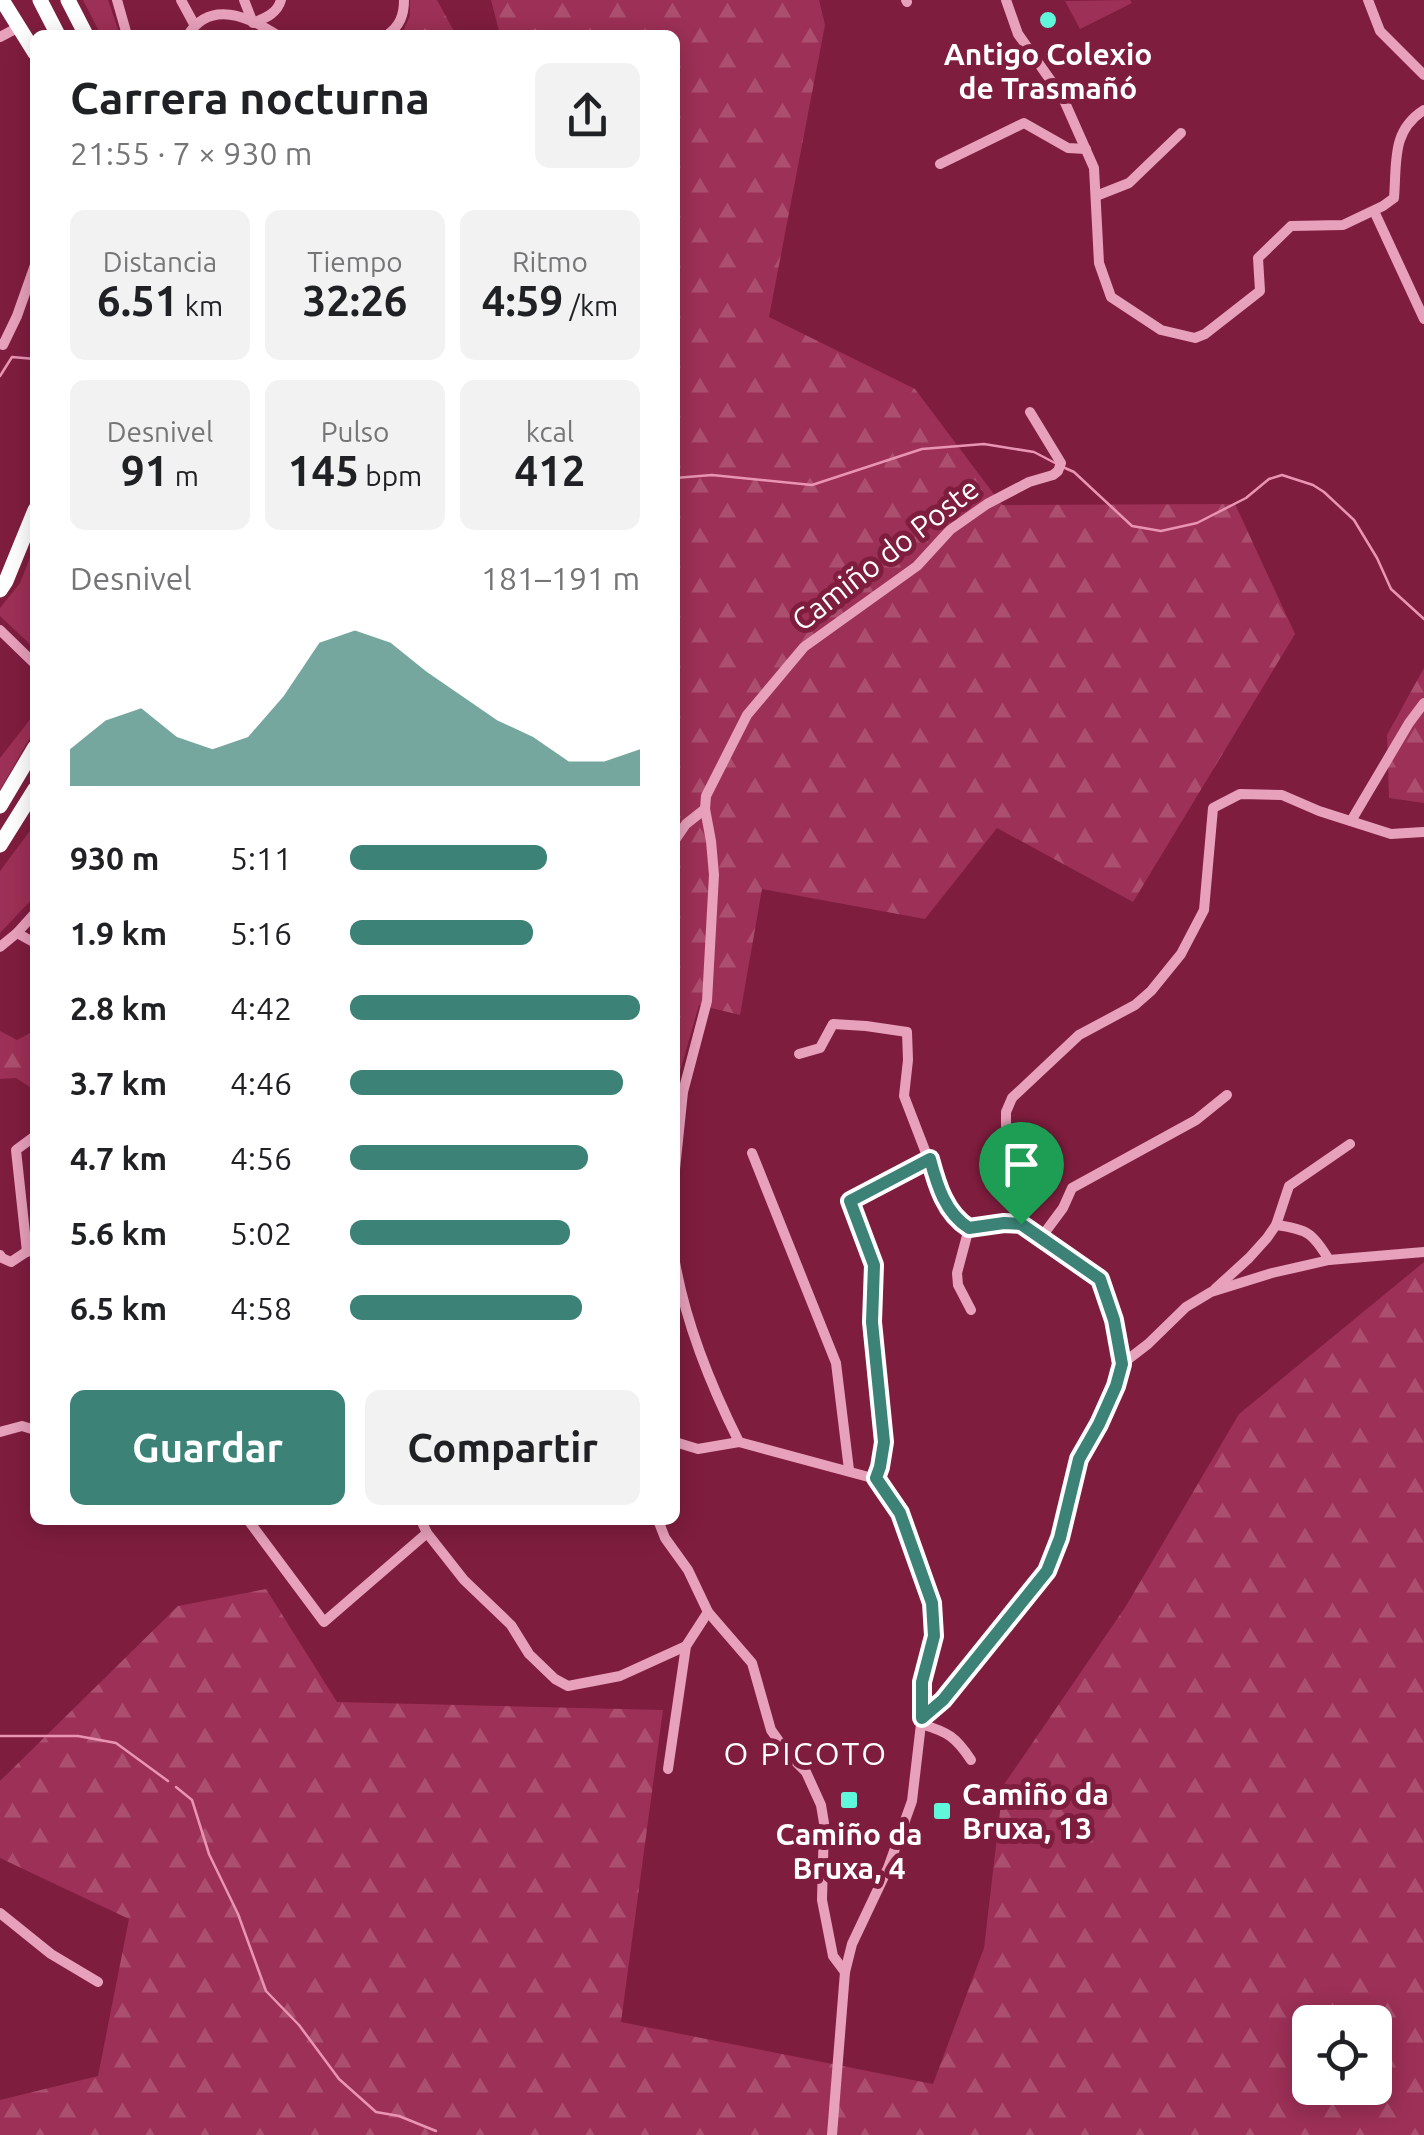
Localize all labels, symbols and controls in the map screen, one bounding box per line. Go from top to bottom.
marker: Antigo Colexio de Trasmañó [1037,9,1059,31]
place label: Antigo Colexio de Trasmañó [944,37,1152,105]
button: share [535,63,640,168]
text: Carrera nocturna [70,72,430,123]
text: 21:55 · 7 × 930 m [70,135,312,171]
text: Distancia [103,246,217,277]
text: Tiempo [307,246,403,277]
text: Ritmo [512,246,588,277]
text: 6.51 [97,277,178,324]
text: 32:26 [302,277,408,324]
text: 4:59 [482,277,563,324]
text: km [178,290,223,321]
text: /km [563,290,618,321]
text: Desnivel [107,416,213,447]
text: Pulso [321,416,389,447]
text: kcal [526,416,574,447]
text: 91 [121,447,168,494]
text: 145 [288,447,359,494]
text: 412 [514,447,586,494]
text: m [168,460,199,491]
text: bpm [359,460,422,491]
street label: Camiño do Poste [785,471,985,637]
text: Desnivel [70,560,192,596]
text: 181–191 m [481,560,640,596]
text: 930 m [70,840,159,876]
text: 5:11 [230,840,292,876]
text: 1.9 km [70,915,167,951]
text: 5:16 [230,915,292,951]
text: 2.8 km [70,990,167,1026]
text: 4:42 [230,990,292,1026]
text: 3.7 km [70,1065,167,1101]
text: 4:46 [230,1065,292,1101]
pin [979,1122,1064,1225]
icon: arrive [994,1137,1049,1192]
text: 4.7 km [70,1140,167,1176]
text: 4:56 [230,1140,292,1176]
text: 5.6 km [70,1215,167,1251]
text: 5:02 [230,1215,292,1251]
text: 6.5 km [70,1290,167,1326]
text: 4:58 [230,1290,292,1326]
button: Guardar [70,1390,345,1505]
button: Compartir [365,1390,640,1505]
district label: O PICOTO [723,1735,889,1771]
place label: Camiño da Bruxa, 13 [962,1777,1109,1845]
marker: Camiño da Bruxa, 4 [838,1789,860,1811]
marker: Camiño da Bruxa, 13 [931,1800,953,1822]
place label: Camiño da Bruxa, 4 [776,1817,922,1885]
map controls [1292,2005,1392,2105]
button: locate [1292,2005,1392,2105]

